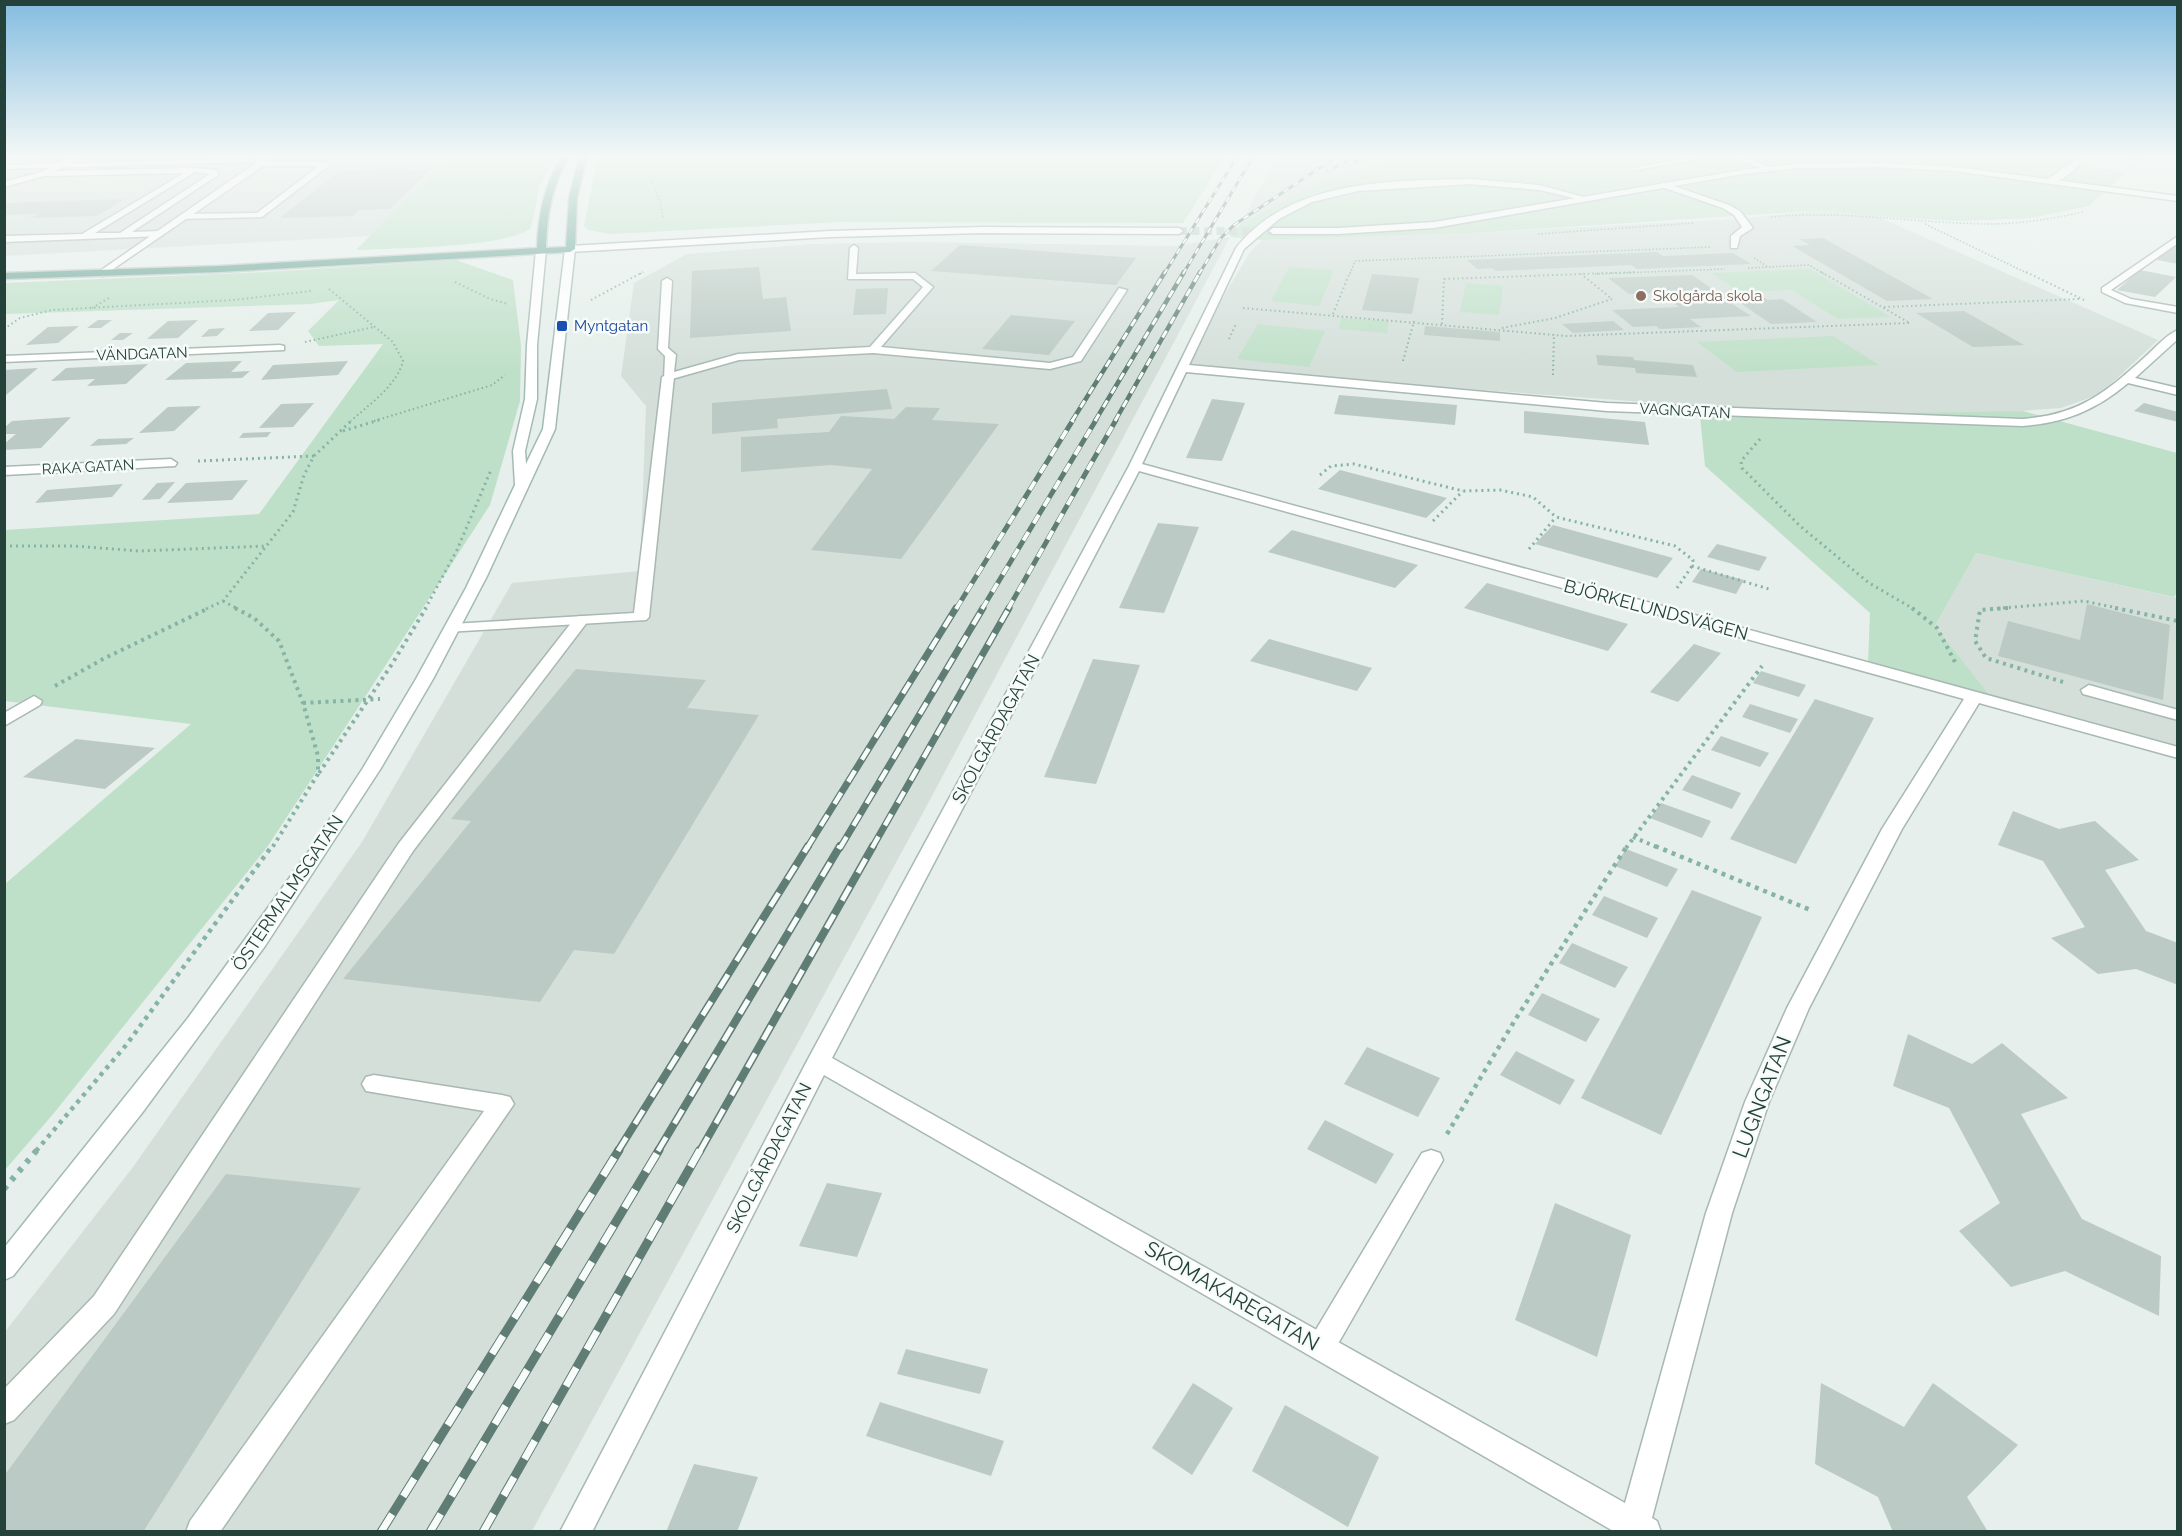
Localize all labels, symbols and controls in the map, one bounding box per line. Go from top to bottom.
place label: Skolgårda skola [1653,287,1762,305]
marker: Skolgårda skola [1634,289,1648,303]
place label: Myntgatan [574,317,648,335]
marker: Myntgatan [555,319,569,333]
street label: VÄNDGATAN [96,342,188,365]
street label: VAGNGATAN [1639,400,1731,422]
street label: RAKA GATAN [41,456,135,478]
street label: BJÖRKELUNDSVÄGEN [1562,575,1751,644]
street label: SKOLGÅRDAGATAN [946,650,1044,807]
street label: ÖSTERMALMSGATAN [228,811,347,974]
street label: LUGNGATAN [1727,1032,1796,1161]
street label: SKOLGÅRDAGATAN [721,1079,816,1236]
street label: SKOMAKAREGATAN [1141,1235,1324,1356]

